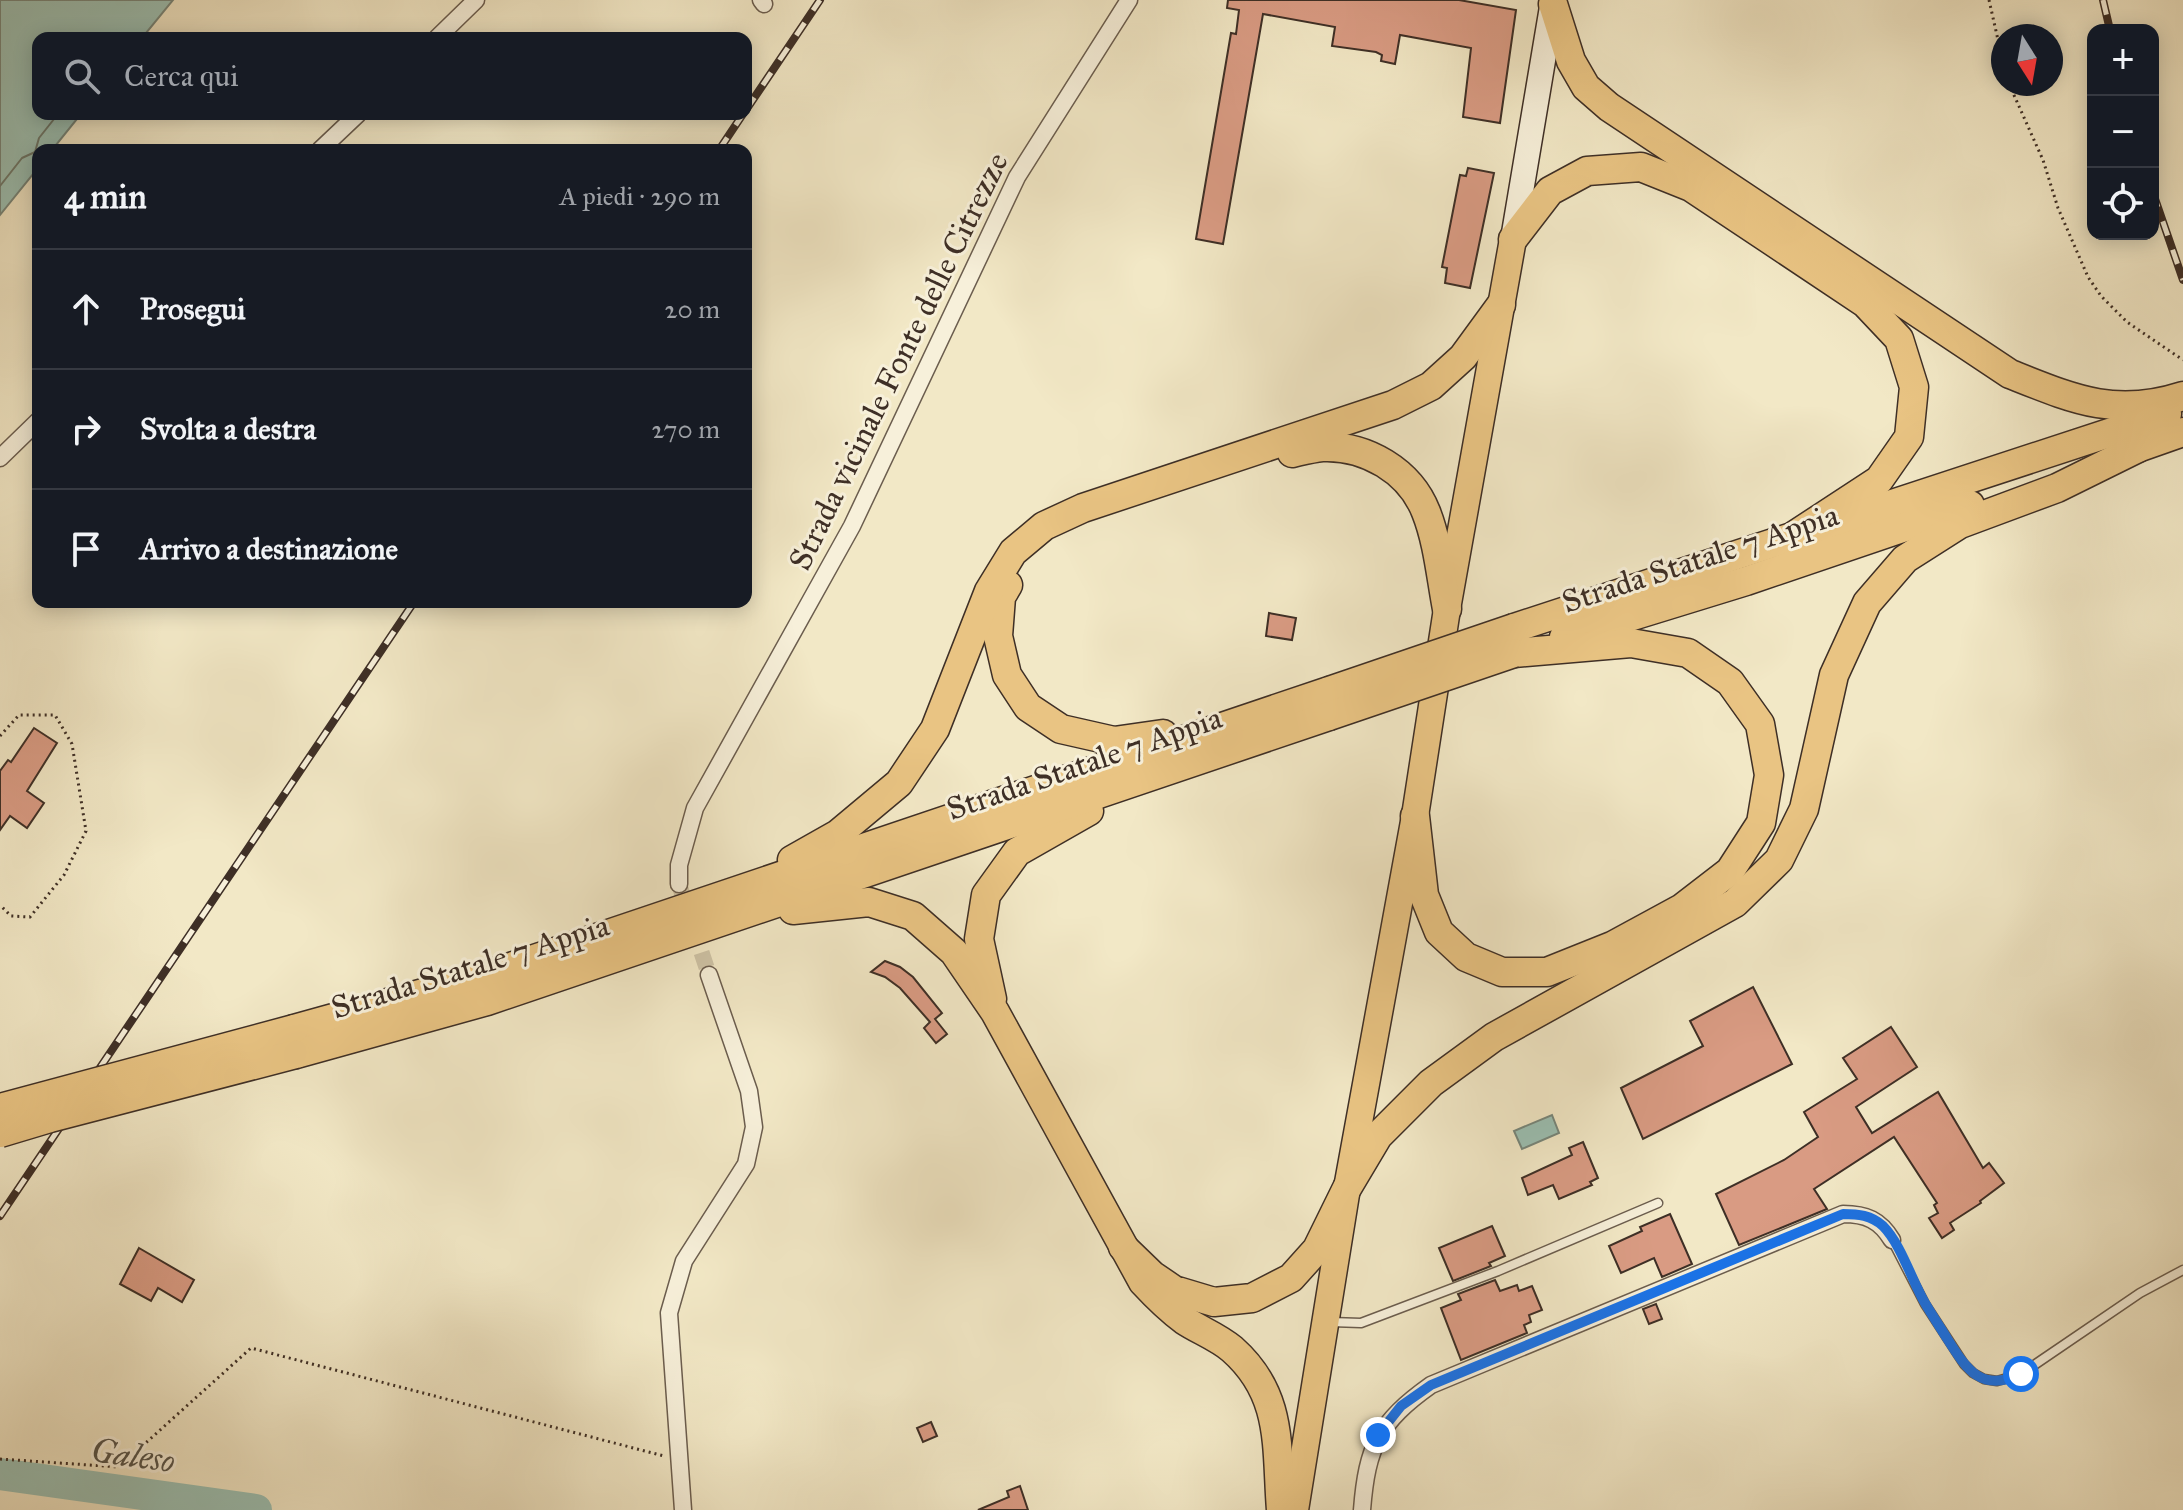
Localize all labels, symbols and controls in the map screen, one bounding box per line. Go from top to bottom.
north arrow [1991,24,2063,96]
map controls [2087,24,2159,240]
button: + [2087,24,2159,96]
search box [32,32,752,120]
icon: search [60,54,104,98]
text: Cerca qui [124,58,238,94]
button: − [2087,96,2159,168]
street label: Strada vicinale Fonte delle Citrezze [780,146,1017,576]
button: locate [2087,168,2159,240]
text: 4 min [64,176,147,217]
text: A piedi · 290 m [560,180,720,212]
icon: ahead [64,287,108,331]
text: Prosegui [140,291,245,327]
text: 20 m [665,293,720,325]
icon: right [64,407,108,451]
text: Svolta a destra [140,411,316,447]
text: 270 m [651,413,720,445]
street label: Strada Statale 7 Appia [1557,495,1844,622]
icon: arrive [64,527,108,571]
text: Arrivo a destinazione [140,531,398,567]
street label: Strada Statale 7 Appia [941,698,1227,829]
street label: Strada Statale 7 Appia [327,906,614,1027]
route start [2003,1356,2039,1392]
route end [1360,1417,1396,1453]
water label: Galeso [88,1429,178,1482]

